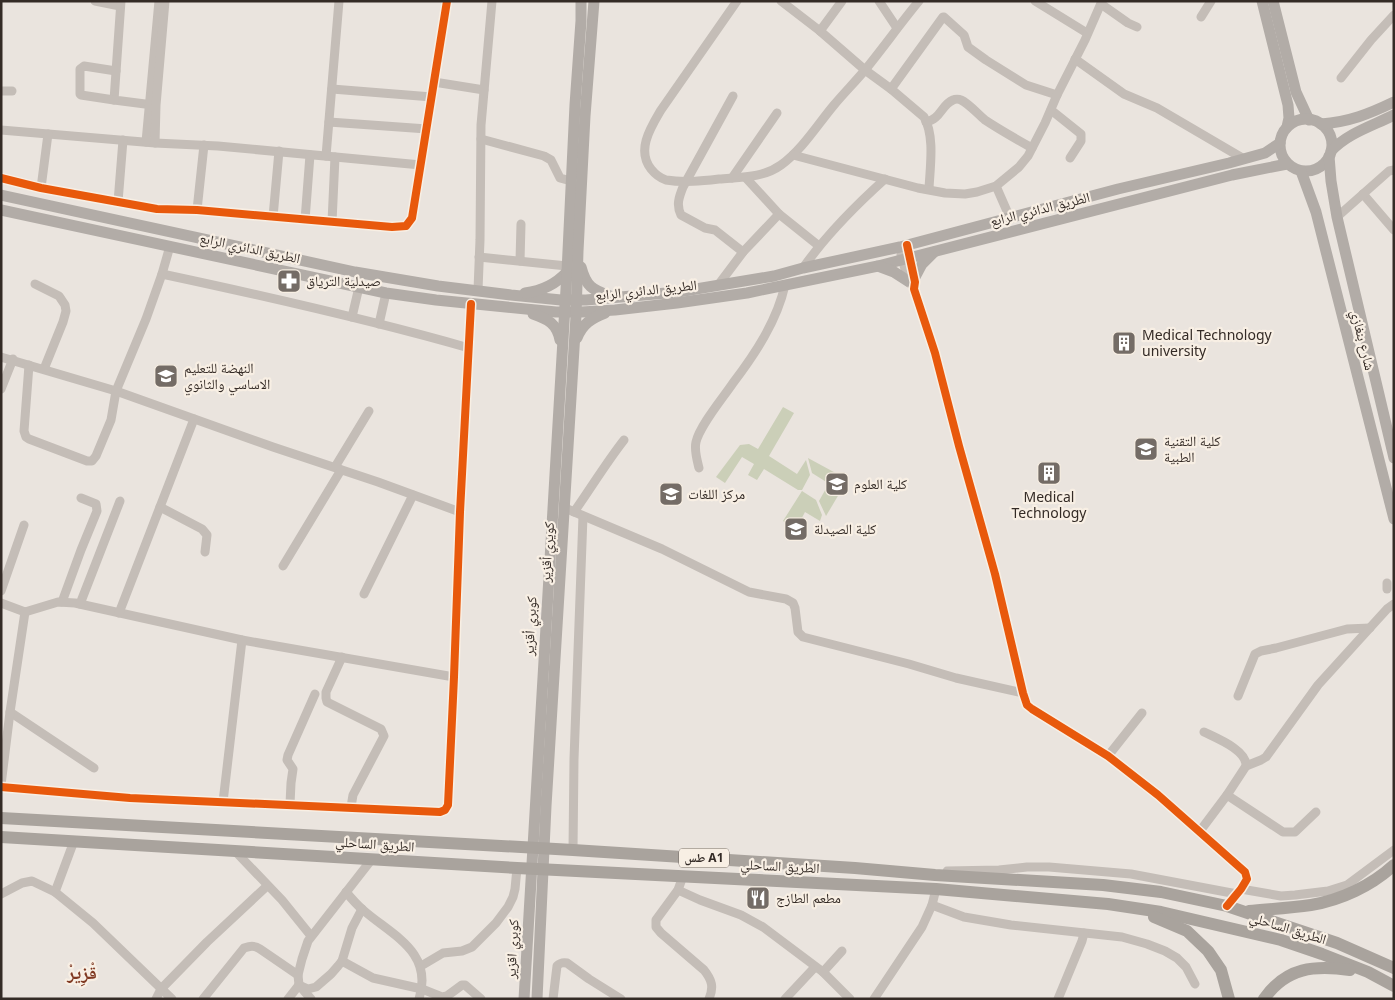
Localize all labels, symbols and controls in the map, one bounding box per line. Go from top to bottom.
street label: الطريق الدائري الرابع [988,187,1092,233]
street label: الطريق الدائري الرابع [198,228,302,270]
pharmacy icon: صيدلية الترياق [276,268,302,294]
place label: صيدلية الترياق [306,271,381,290]
street label: الطريق الدائري الرابع [594,275,698,307]
street label: شارع بنغازي [1344,308,1380,373]
place label: Medical Technology university [1142,325,1273,360]
building icon: Medical Technology university [1111,330,1137,356]
place label: النهضة للتعليم الاساسي والثانوي [184,358,270,396]
school or university icon: النهضة للتعليم الاساسي والثانوي [153,363,179,389]
place label: كلية التقنية الطبية [1164,431,1221,466]
school or university icon: كلية التقنية الطبية [1133,436,1159,462]
building icon: Medical Technology [1036,460,1062,486]
school or university icon: كلية العلوم [824,471,850,497]
place label: كلية العلوم [854,474,907,494]
school or university icon: مركز اللغات [658,481,684,507]
place label: مركز اللغات [688,484,745,503]
place label: Medical Technology [1011,487,1087,522]
school or university icon: كلية الصيدلة [783,516,809,542]
place label: كلية الصيدلة [814,519,877,538]
street label: كويري أقزير [535,521,561,584]
street label: كوبري أقزير [518,596,543,657]
street label: الطريق الساحلي [335,831,415,858]
road number: طس A1 [679,848,729,868]
street label: الطريق الساحلي [740,854,820,880]
restaurant icon: مطعم الطازج [745,885,771,911]
place label: مطعم الطازج [776,888,841,908]
street label: الطريق الساحلي [1247,907,1329,951]
street label: كوبري اقزير [500,919,525,980]
district label: قْزِيرْ [66,959,97,987]

